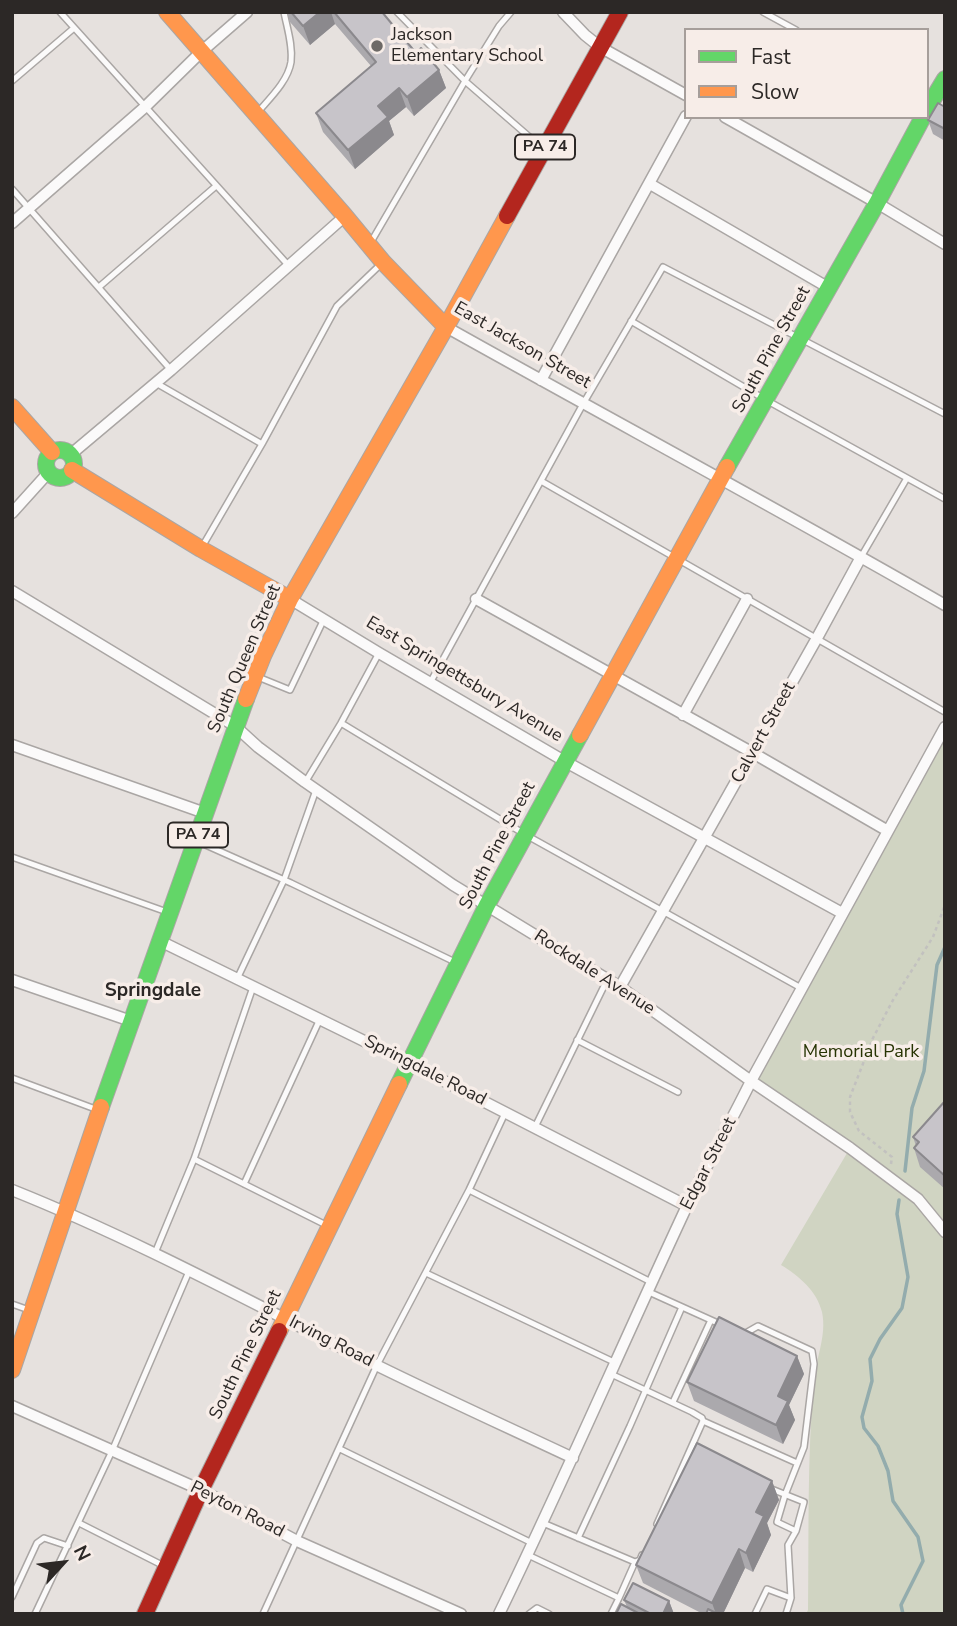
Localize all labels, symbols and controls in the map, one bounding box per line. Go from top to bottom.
place label: Jackson Elementary School [391,25,543,68]
legend [684,28,929,119]
marker: Jackson Elementary School [369,38,385,54]
text: Fast [751,43,791,71]
text: Slow [751,78,799,106]
road number: PA 74 [515,134,575,160]
street label: South Pine Street [728,283,816,417]
street label: East Jackson Street [450,298,594,394]
street label: South Queen Street [204,581,286,737]
street label: East Springettsbury Avenue [362,613,566,747]
street label: Calvert Street [727,679,801,787]
street label: South Pine Street [455,778,541,914]
road number: PA 74 [168,822,228,848]
street label: Rockdale Avenue [530,926,658,1020]
district label: Springdale [105,980,201,1002]
street label: Springdale Road [360,1031,490,1111]
park label: Memorial Park [803,1042,919,1064]
street label: Edgar Street [676,1114,742,1214]
street label: South Pine Street [205,1287,287,1423]
street label: Irving Road [285,1311,377,1373]
street label: Peyton Road [186,1477,288,1543]
north arrow [28,1528,98,1598]
text: N [67,1541,97,1566]

